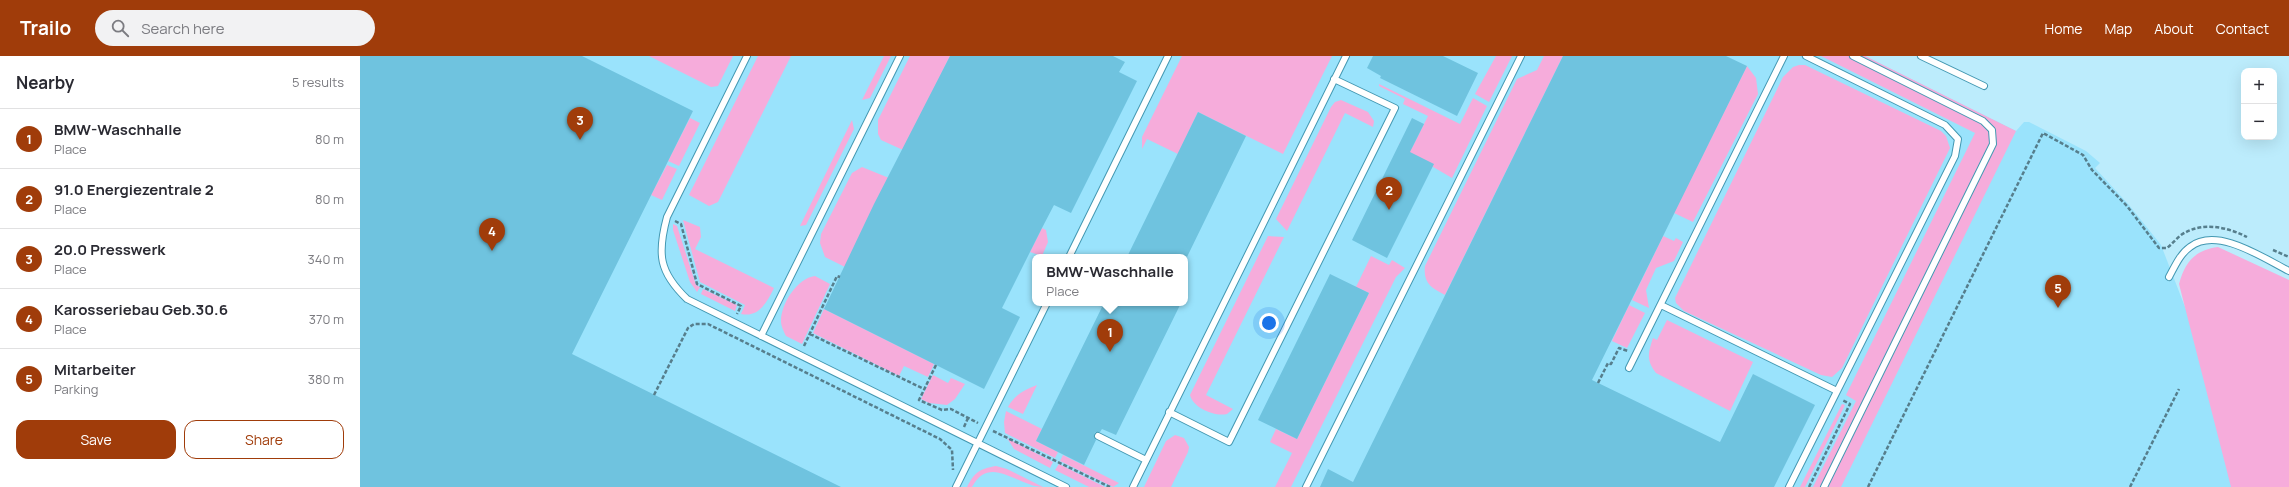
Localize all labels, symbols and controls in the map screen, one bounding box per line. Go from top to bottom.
search box [95,10,375,46]
text: Trailo [20,15,71,41]
icon: search [109,17,131,39]
text: Search here [141,18,225,39]
text: Home [2045,19,2082,38]
text: Map [2104,19,2132,38]
text: About [2154,19,2194,38]
text: Contact [2216,19,2269,38]
map controls [2241,68,2277,140]
button: + [2241,68,2277,104]
text: Nearby [16,71,74,94]
text: 5 results [292,73,344,91]
button: − [2241,104,2277,140]
pin: 3 [567,107,593,140]
text: BMW-Waschhalle [54,119,181,140]
text: 1 [26,130,32,148]
text: 80 m [315,130,344,148]
text: Place [54,140,87,158]
pin: 2 [1376,177,1402,210]
text: 91.0 Energiezentrale 2 [54,179,214,200]
text: 2 [25,190,33,208]
text: 80 m [315,190,344,208]
text: Place [54,200,87,218]
pin: 4 [479,218,505,251]
text: 20.0 Presswerk [54,239,165,260]
text: 3 [25,250,33,268]
text: 340 m [308,250,344,268]
popup [1032,254,1188,306]
text: Place [54,260,87,278]
text: BMW-Waschhalle [1046,261,1174,282]
pin: 5 [2045,275,2071,308]
text: Place [1046,282,1079,300]
text: Karosseriebau Geb.30.6 [54,299,228,320]
text: 4 [25,310,33,328]
text: 370 m [309,310,344,328]
your location [1259,313,1279,333]
pin: 1 [1097,319,1123,352]
text: Place [54,320,87,338]
text: Mitarbeiter [54,359,136,380]
text: 5 [25,370,33,388]
text: 380 m [308,370,344,388]
text: Parking [54,380,98,398]
button: Save [16,420,176,459]
button: Share [184,420,344,459]

